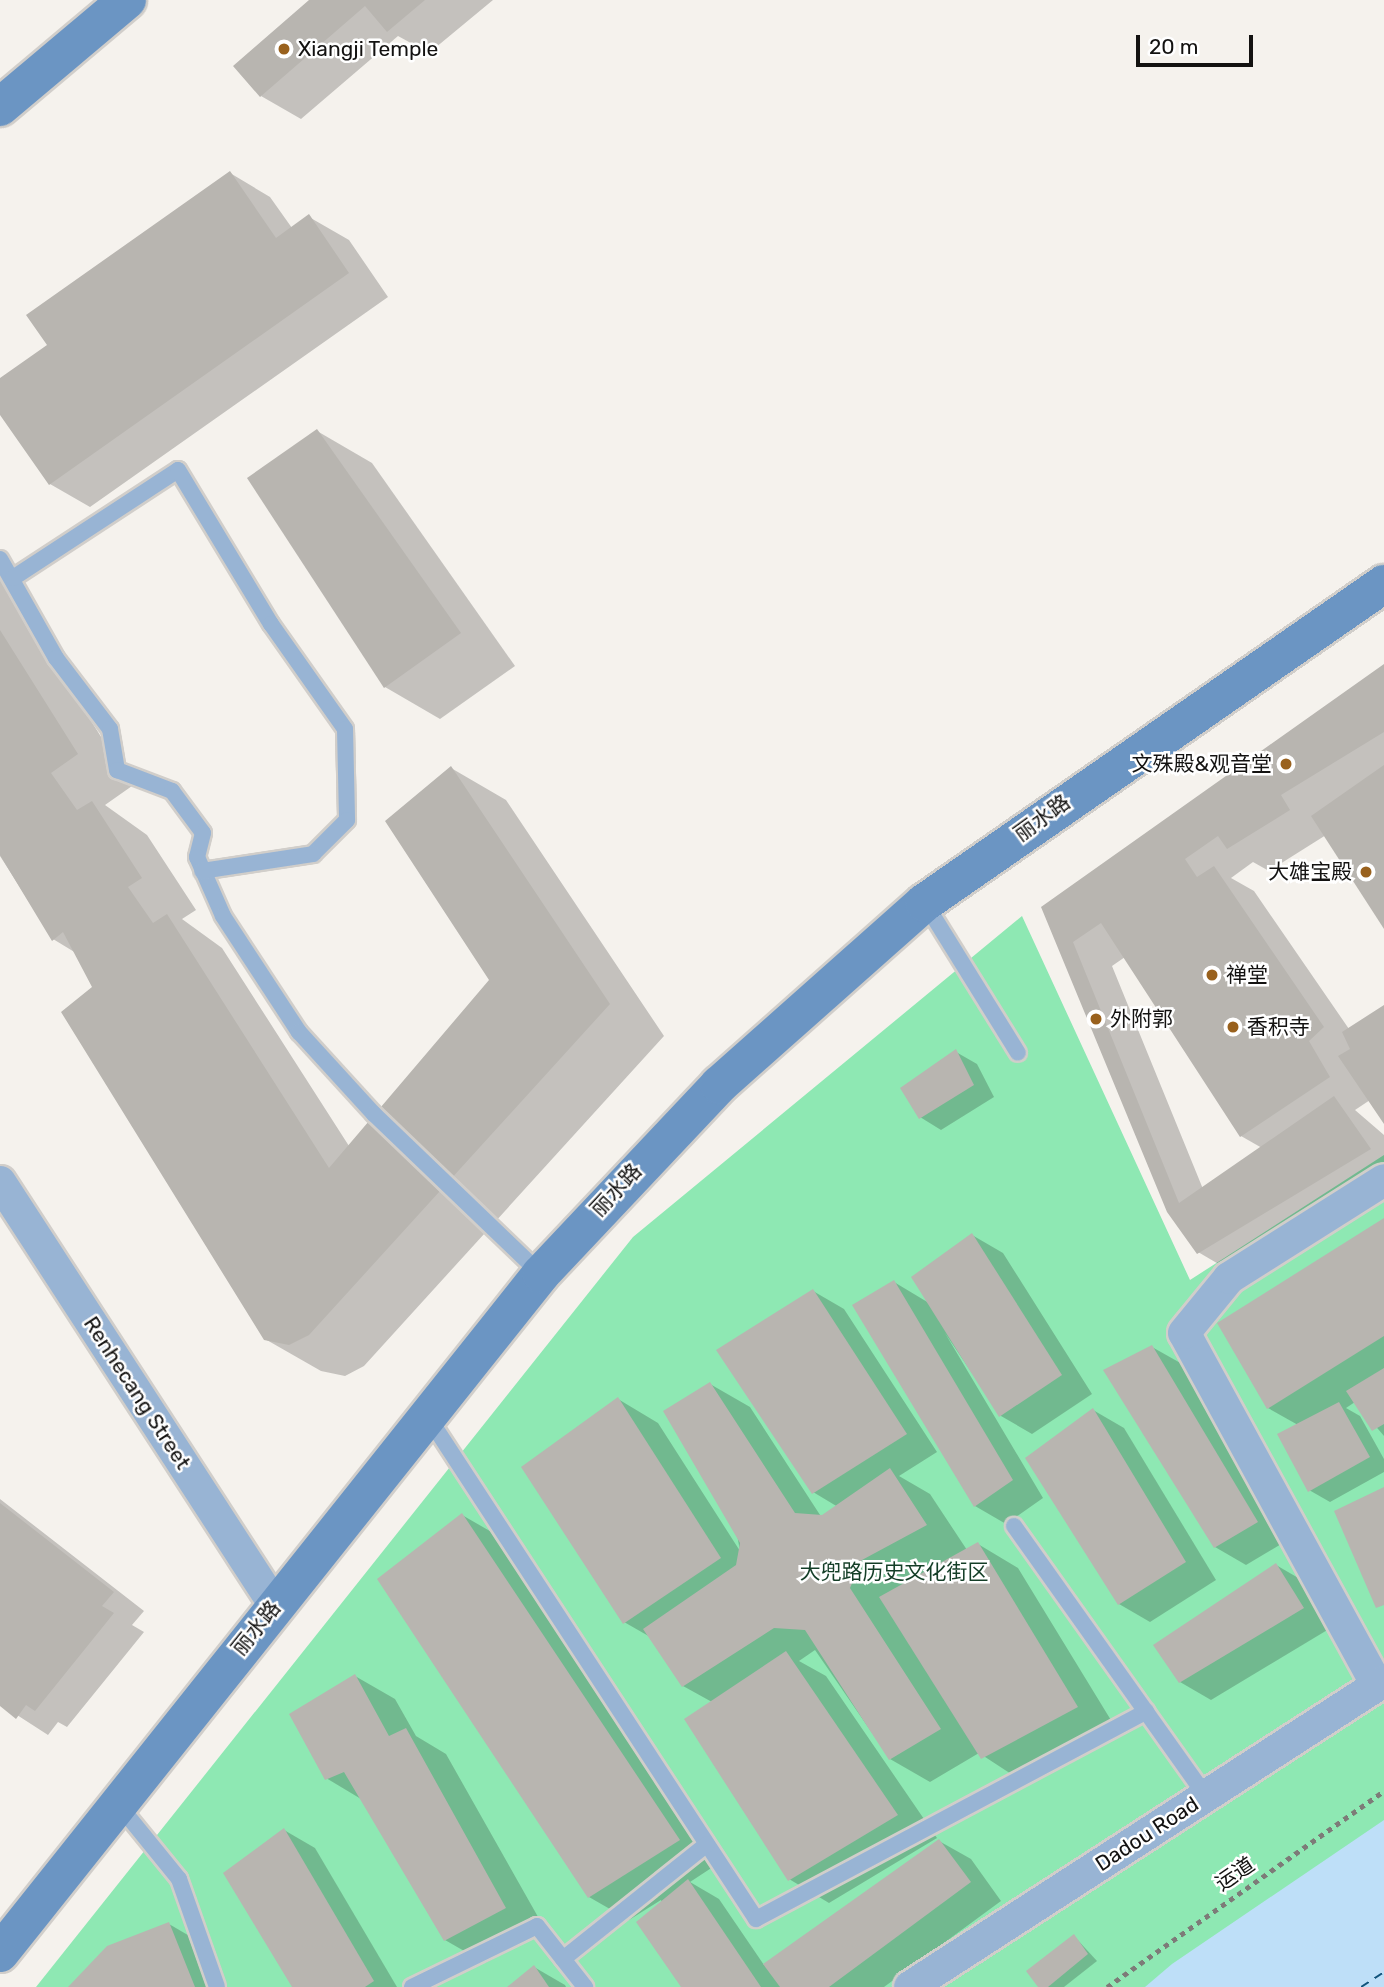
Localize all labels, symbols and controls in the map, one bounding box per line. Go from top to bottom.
scale bar [1139,21,1256,65]
text: 20 m [1149,34,1198,59]
place label: Xiangji Temple [298,36,439,62]
marker: Xiangji Temple [276,41,292,57]
place label: 文殊殿&观音堂 [1131,751,1272,777]
marker: 文殊殿&观音堂 [1278,756,1294,772]
street label: 丽水路 [1009,789,1075,847]
place label: 大雄宝殿 [1268,859,1352,885]
marker: 大雄宝殿 [1358,864,1374,880]
place label: 禅堂 [1226,962,1268,988]
marker: 禅堂 [1204,967,1220,983]
place label: 外附郭 [1110,1006,1173,1032]
marker: 外附郭 [1088,1011,1104,1027]
place label: 香积寺 [1247,1014,1310,1040]
marker: 香积寺 [1225,1019,1241,1035]
street label: 丽水路 [585,1158,647,1222]
street label: Renhecang Street [78,1312,196,1474]
park label: 大兜路历史文化街区 [800,1559,988,1585]
street label: 丽水路 [226,1596,286,1660]
street label: Dadou Road [1091,1791,1203,1877]
street label: 运道 [1211,1852,1259,1896]

